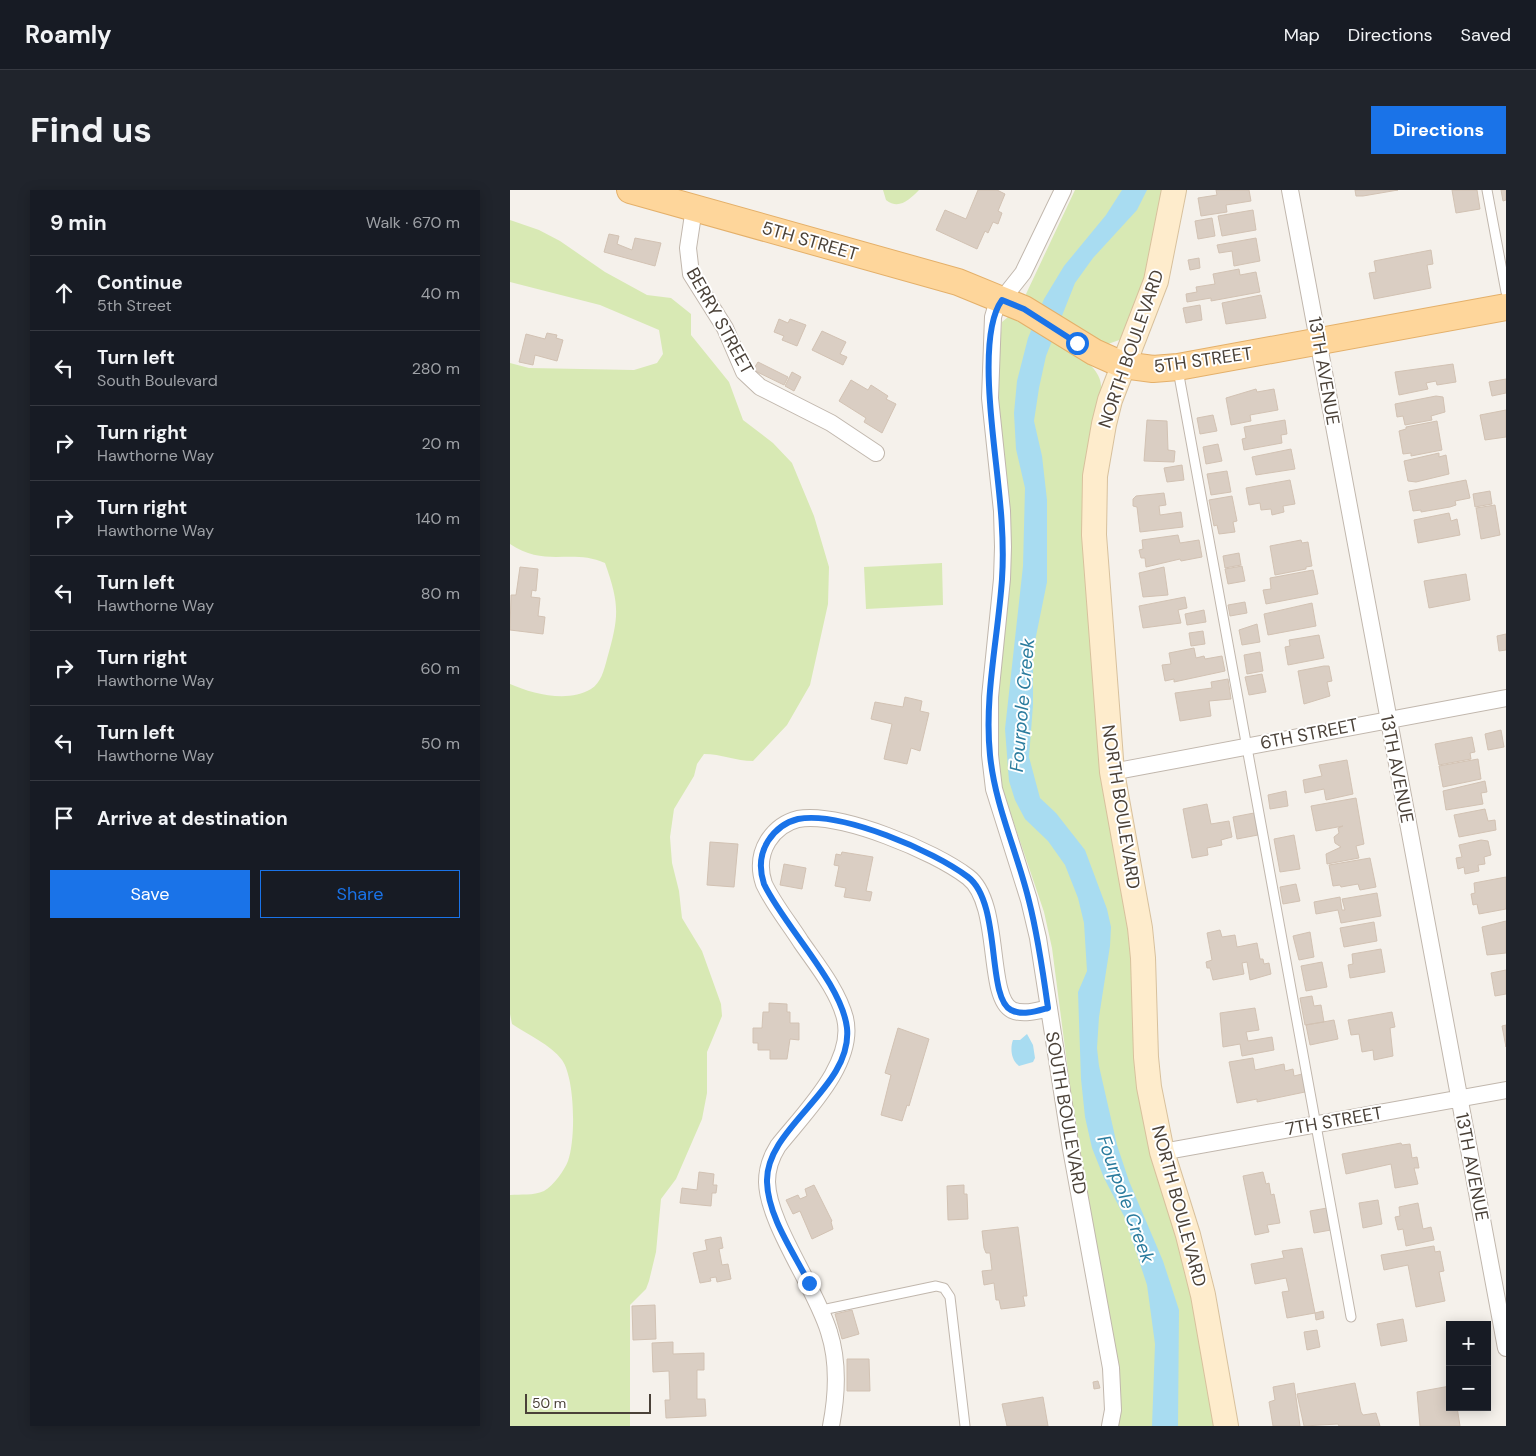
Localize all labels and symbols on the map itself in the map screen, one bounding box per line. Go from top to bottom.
street label: 5TH STREET [759,216,861,266]
street label: BERRY STREET [681,263,759,379]
street label: NORTH BOULEVARD [1093,267,1169,431]
street label: 13TH AVENUE [1303,315,1345,427]
route start [1066,332,1089,355]
street label: 5TH STREET [1152,341,1254,379]
water label: Fourpole Creek [1004,637,1040,773]
street label: 6TH STREET [1258,713,1360,755]
street label: 13TH AVENUE [1375,713,1419,825]
street label: NORTH BOULEVARD [1096,723,1146,891]
street label: SOUTH BOULEVARD [1040,1030,1092,1196]
street label: 7TH STREET [1284,1101,1384,1141]
street label: 13TH AVENUE [1450,1111,1494,1223]
street label: NORTH BOULEVARD [1146,1123,1212,1289]
water label: Fourpole Creek [1091,1132,1161,1267]
route end [798,1272,821,1295]
scale bar [525,1391,651,1414]

